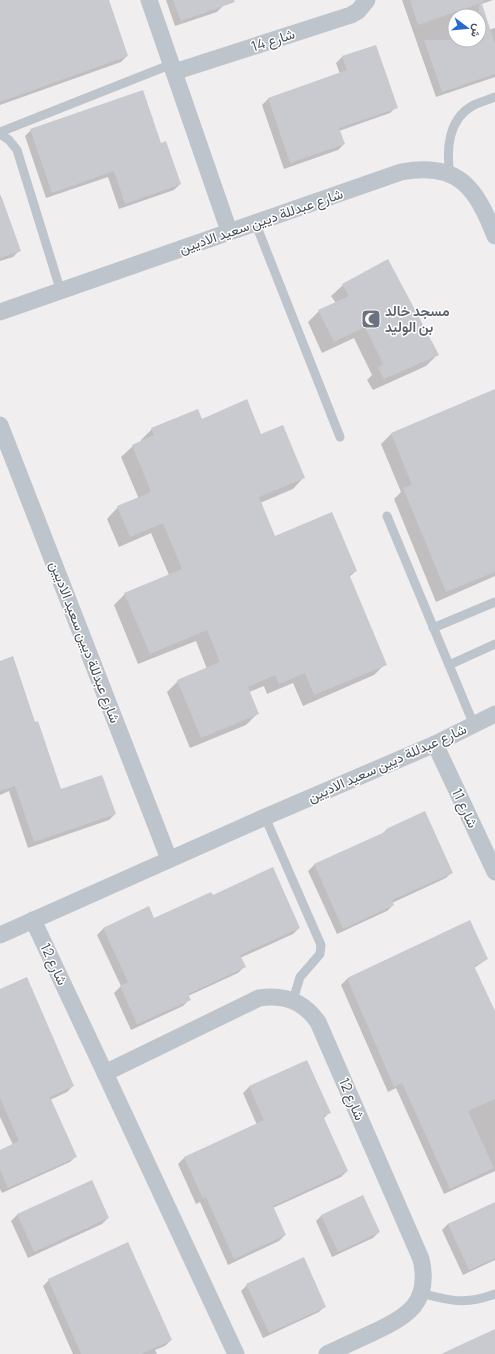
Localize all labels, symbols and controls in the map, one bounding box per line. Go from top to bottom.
north arrow [447,8,487,48]
text: ش [468,22,486,39]
street label: شارع 14 [249,24,298,57]
street label: شارع عبدللة ديين سعيد الاديين [176,184,346,259]
place label: مسجد خالد بن الوليد [385,301,450,336]
mosque icon: مسجد خالد بن الوليد [360,308,382,330]
street label: شارع عبدللة ديين سعيد الاديين [44,558,125,726]
street label: شارع عبدللة ديين سعيد الاديين [304,719,470,808]
street label: شارع 11 [446,785,483,832]
street label: شارع 12 [35,940,72,989]
street label: شارع 12 [333,1075,370,1124]

